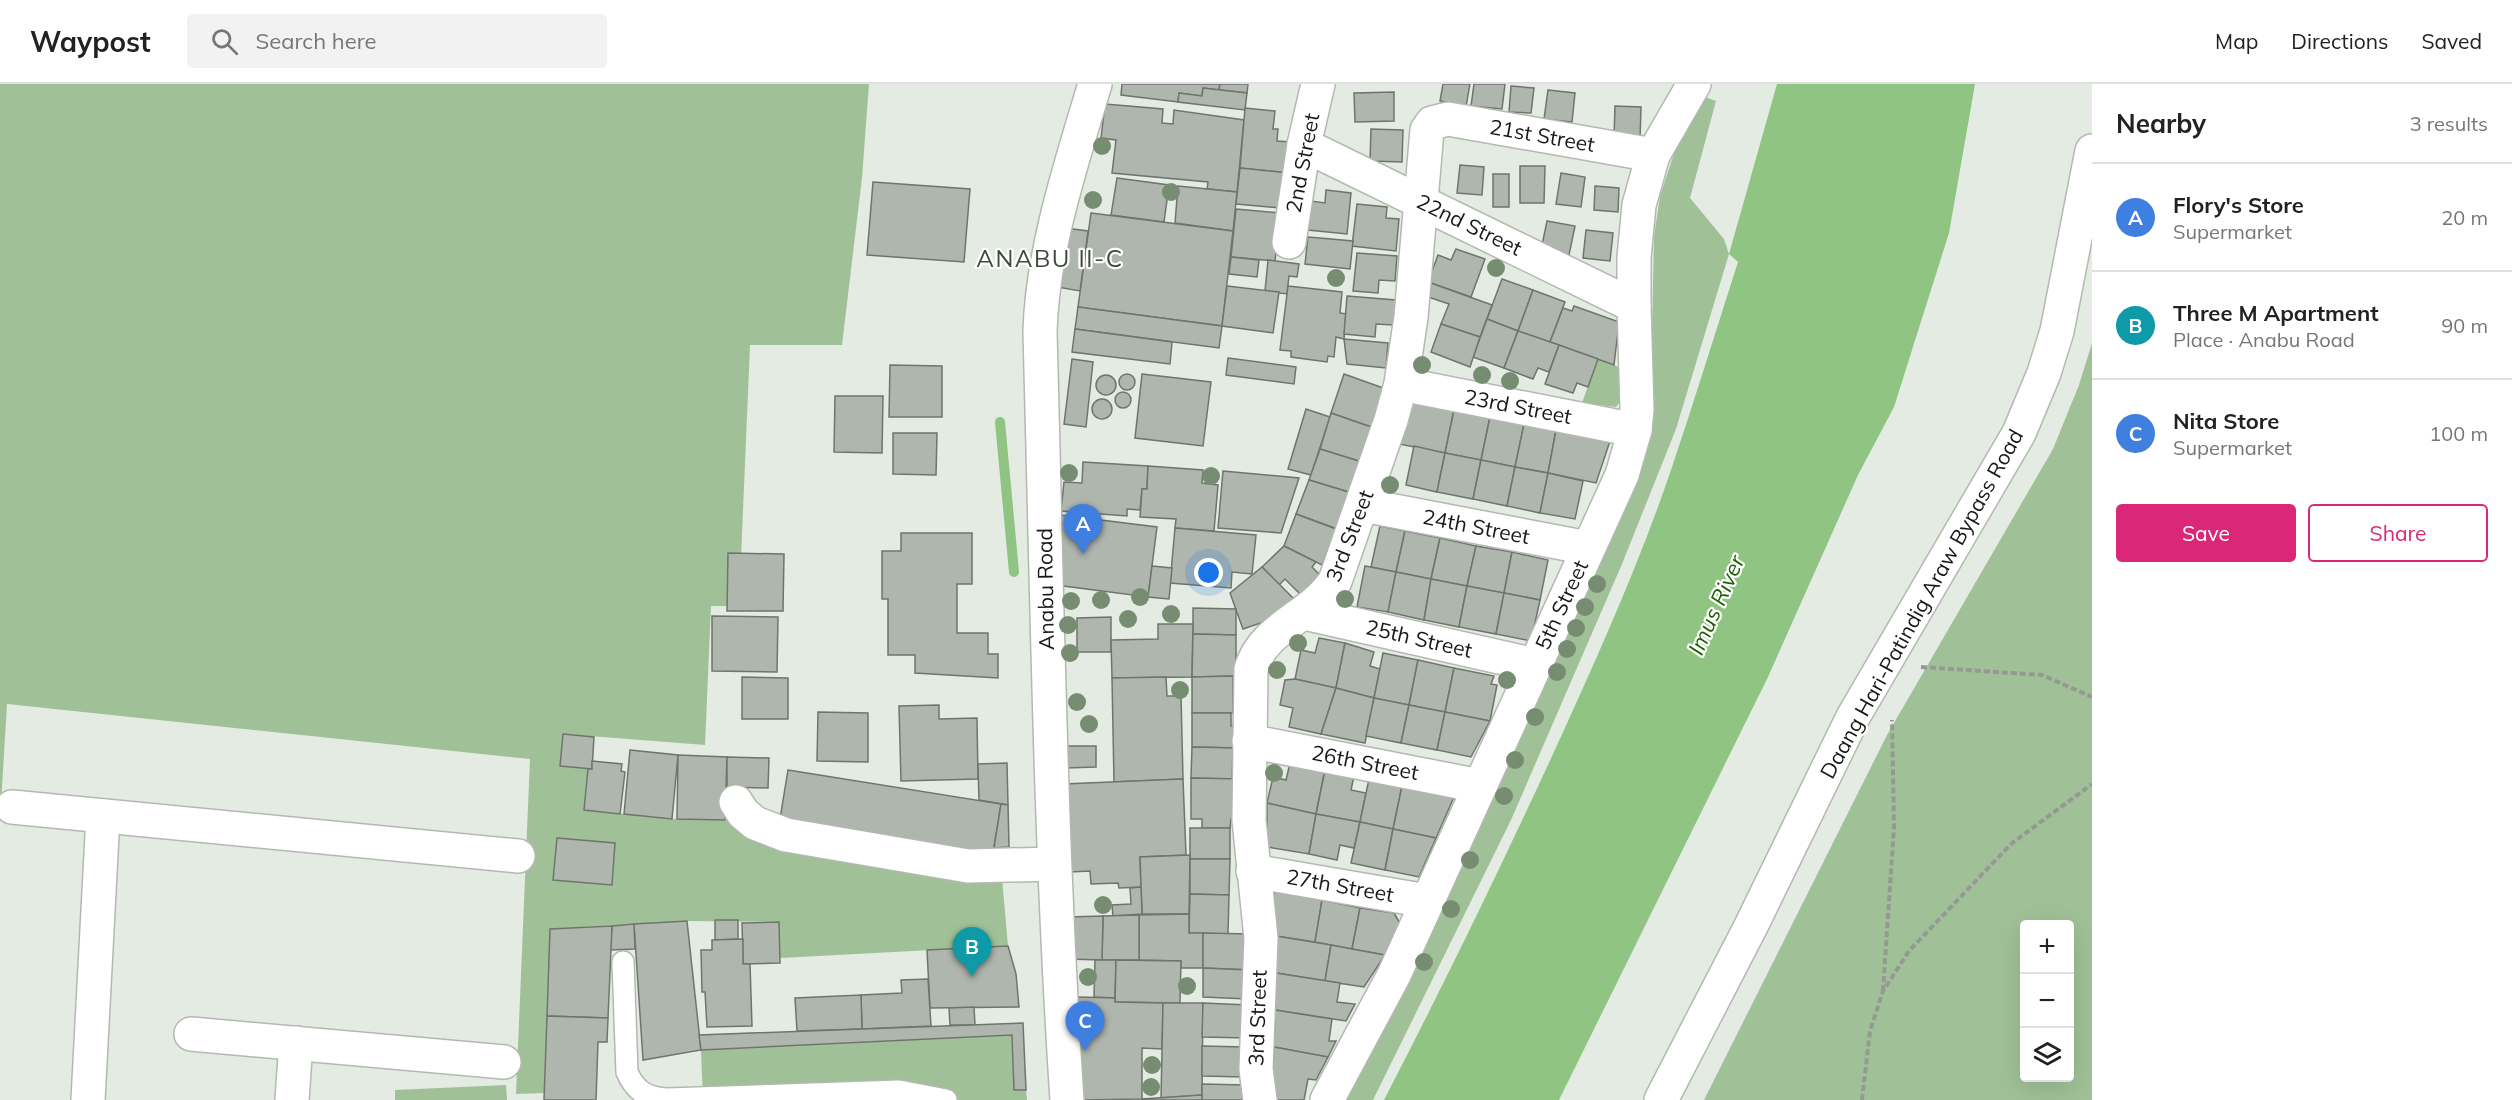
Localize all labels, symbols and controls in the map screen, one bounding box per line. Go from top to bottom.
search box [187,14,607,68]
text: Waypost [30,24,151,59]
icon: search [208,25,241,58]
text: Search here [256,27,377,55]
text: Map [2215,28,2258,54]
text: Directions [2291,28,2388,54]
text: Saved [2421,28,2482,54]
text: Nearby [2116,107,2206,140]
street label: 2nd Street [1280,111,1324,215]
text: 3 results [2410,111,2488,136]
street label: 21st Street [1488,113,1597,157]
street label: 22nd Street [1413,188,1526,261]
text: Flory's Store [2173,191,2304,219]
text: A [2128,205,2143,230]
text: 20 m [2441,205,2488,230]
text: Supermarket [2173,219,2292,244]
district label: ANABU II-C [976,243,1124,273]
text: Three M Apartment [2173,299,2378,327]
text: B [2129,313,2142,338]
text: 90 m [2441,313,2488,338]
text: Place · Anabu Road [2173,327,2355,352]
street label: 23rd Street [1462,383,1574,429]
text: Nita Store [2173,407,2279,435]
text: C [2129,421,2142,446]
text: 100 m [2429,421,2488,446]
street label: Daang Hari-Patindig Araw Bypass Road [1814,424,2028,783]
text: Supermarket [2173,435,2292,460]
street label: 3rd Street [1320,486,1378,585]
street label: 24th Street [1420,503,1532,549]
pin: A [1064,504,1102,554]
button: Save [2116,504,2296,562]
button: Share [2308,504,2488,562]
street label: Anabu Road [1031,528,1059,650]
water label: Imus River [1682,550,1751,659]
street label: 5th Street [1529,556,1593,653]
your location [1194,558,1223,587]
street label: 25th Street [1363,613,1475,663]
street label: 26th Street [1309,739,1421,785]
street label: 27th Street [1285,863,1396,907]
map controls [2020,920,2074,1082]
button: + [2020,920,2074,974]
pin: B [952,928,992,977]
street label: 3rd Street [1242,969,1272,1067]
button: − [2020,974,2074,1028]
pin: C [1066,1002,1104,1051]
button: layers [2020,1028,2074,1082]

